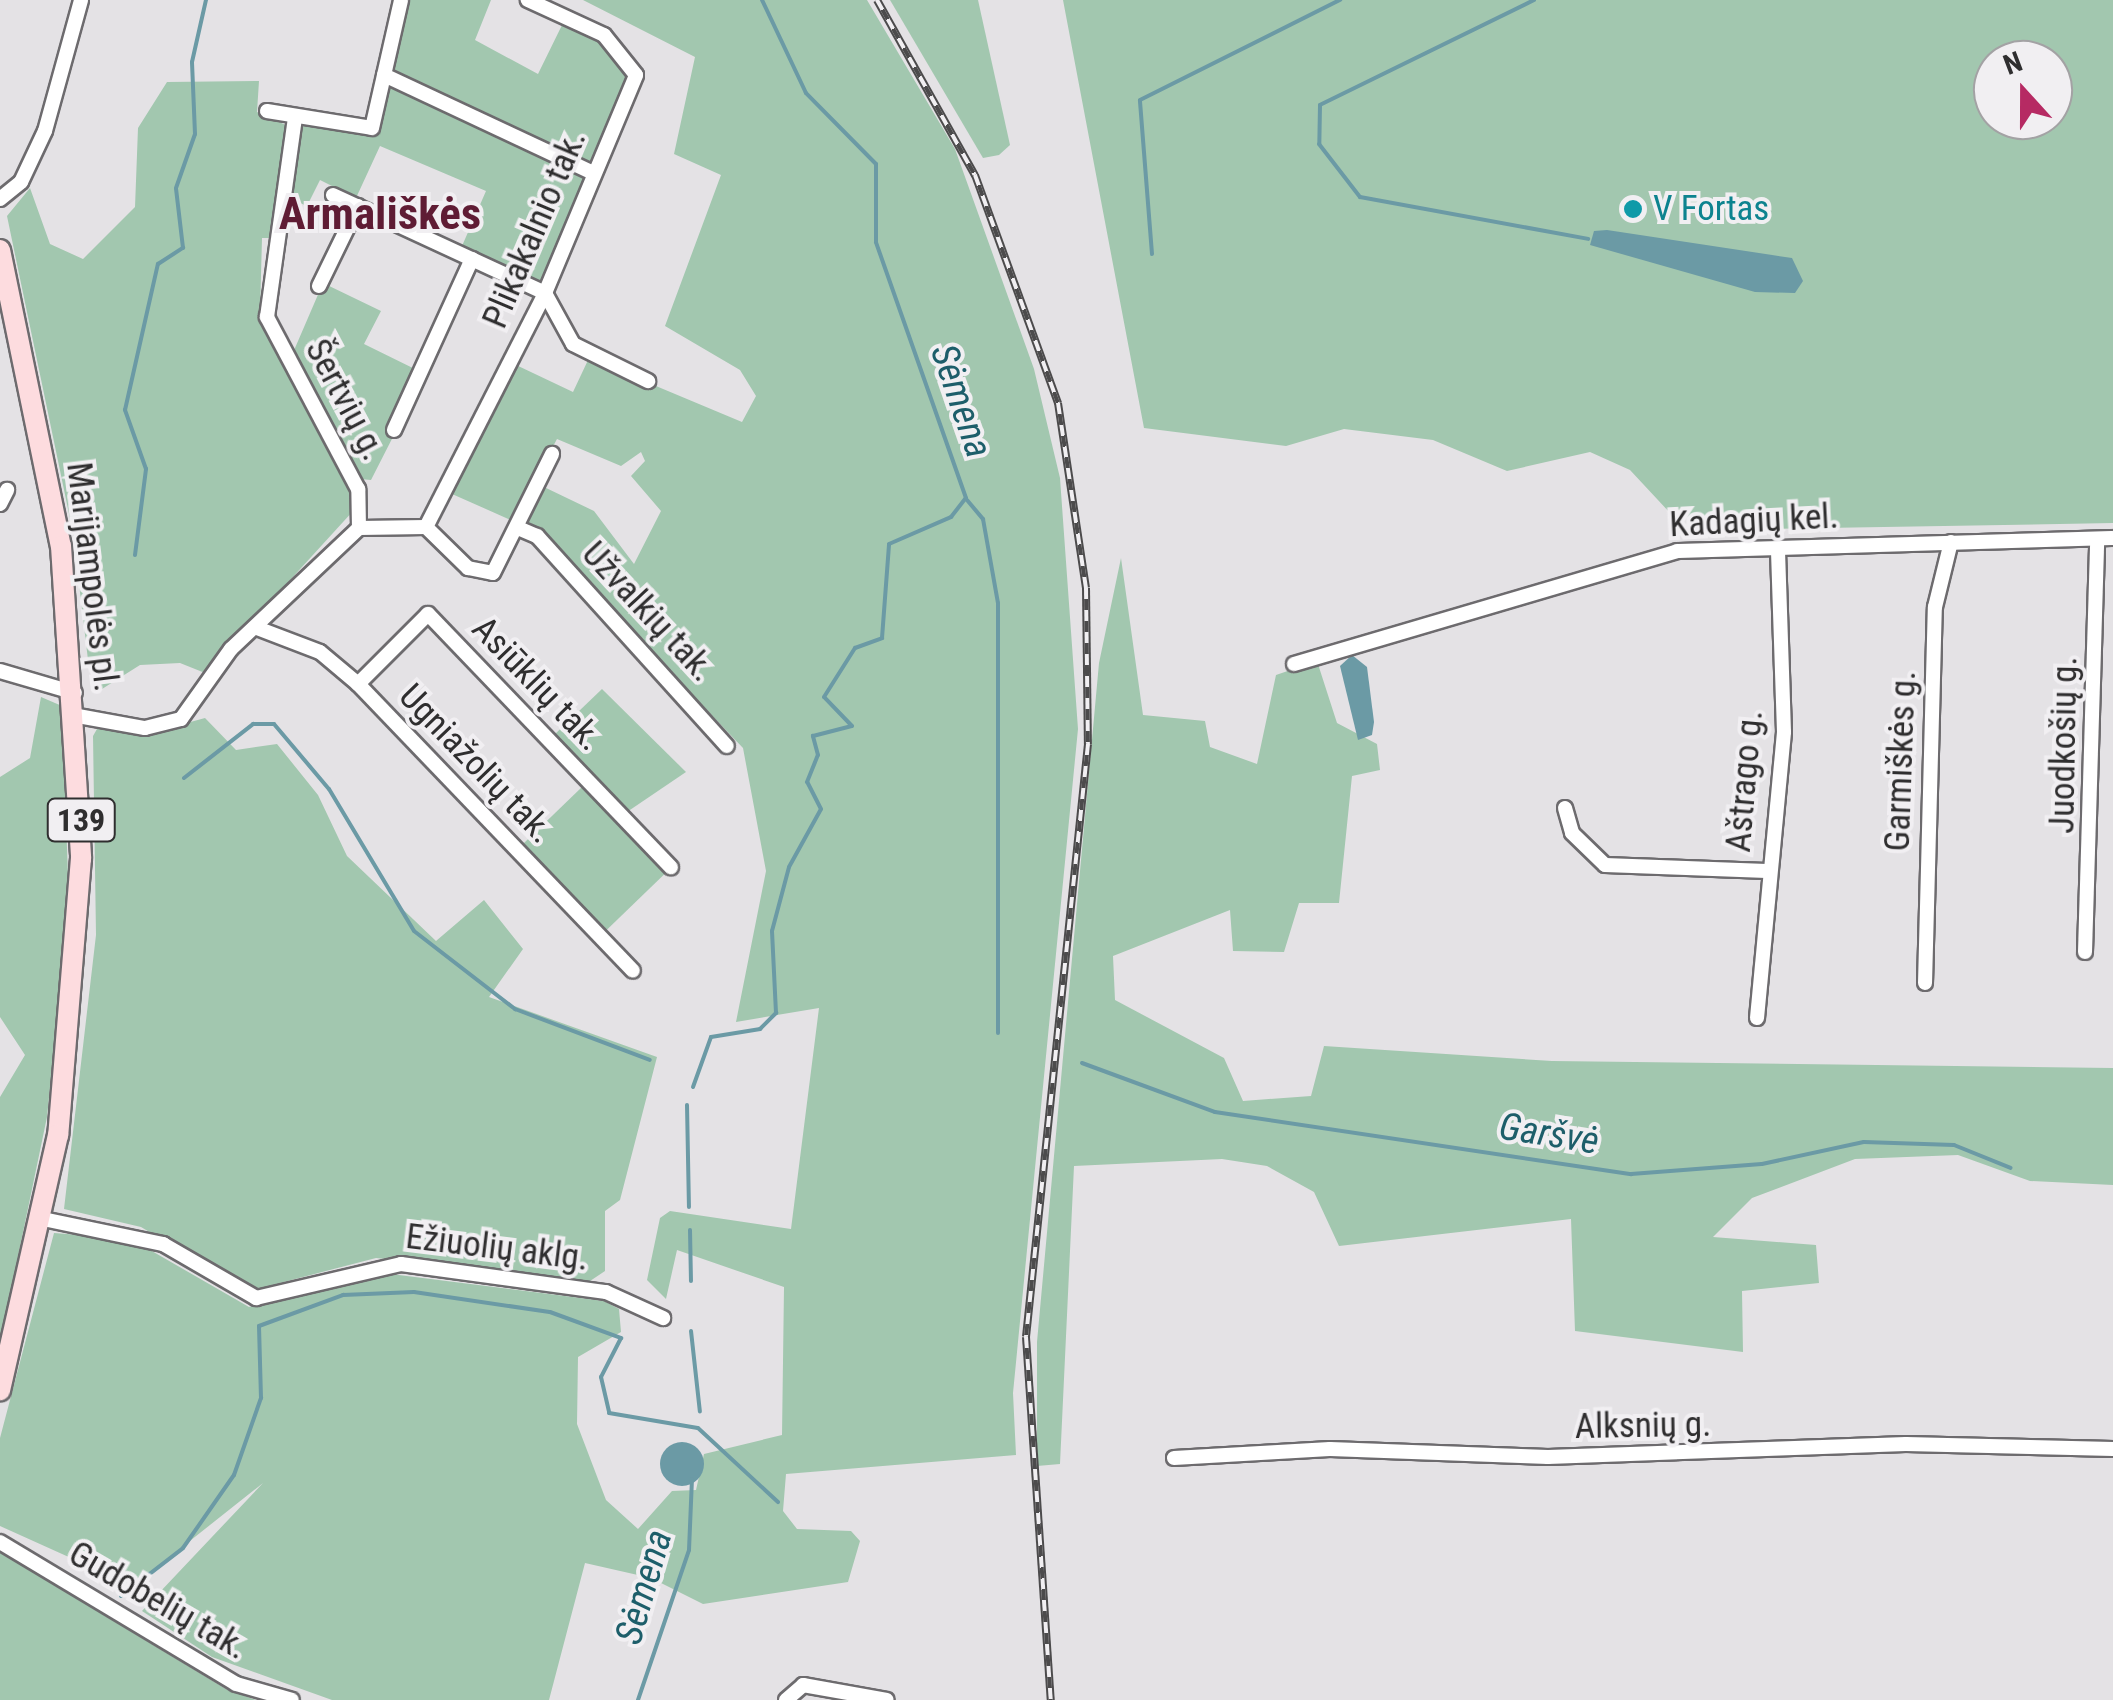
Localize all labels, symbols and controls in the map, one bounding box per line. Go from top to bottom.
north arrow [1973,40,2073,140]
text: N [1999,45,2027,82]
street label: Plikakalnio tak. [474,124,596,334]
district label: Armališkės [279,187,481,241]
place label: V Fortas [1653,188,1769,230]
marker: V Fortas [1622,198,1644,220]
street label: Šertvių g. [296,332,394,468]
water label: Sėmena [920,338,1002,464]
street label: Marijampolės pl. [57,460,127,694]
street label: Kadagių kel. [1668,496,1840,546]
street label: Užvalkių tak. [573,534,723,690]
street label: Asiūklių tak. [463,608,611,760]
street label: Juodkošių g. [2041,656,2087,834]
street label: Garmiškės g. [1877,670,1925,852]
street label: Ugniažolių tak. [390,676,562,852]
street label: Aštrago g. [1718,708,1772,854]
road number: 139 [46,793,116,847]
water label: Garšvė [1496,1104,1602,1164]
street label: Ežiuolių aklg. [403,1216,591,1280]
street label: Alksnių g. [1574,1404,1712,1448]
water label: Sėmena [606,1525,682,1649]
street label: Gudobelių tak. [61,1533,255,1669]

